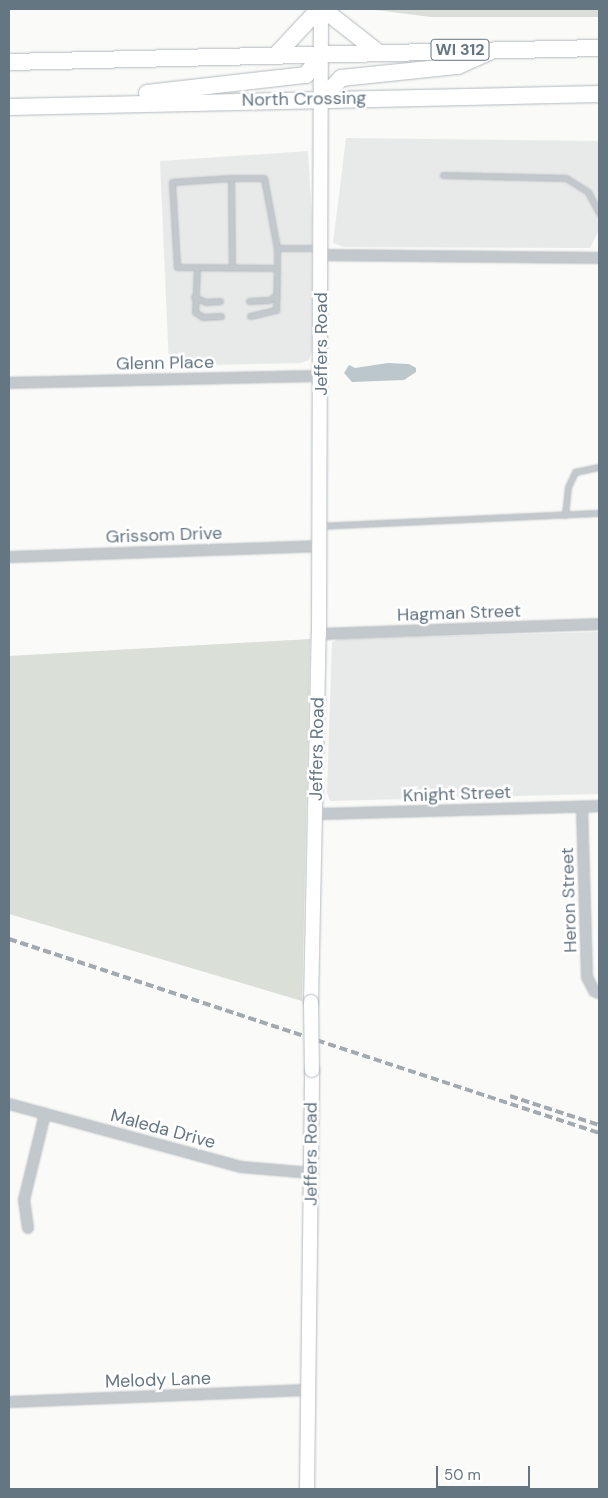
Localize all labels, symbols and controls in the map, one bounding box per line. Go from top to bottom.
road number: WI 312 [430,36,490,64]
street label: North Crossing [242,87,366,111]
street label: Jeffers Road [310,292,332,396]
street label: Glenn Place [116,351,214,375]
street label: Grissom Drive [105,522,223,548]
street label: Hagman Street [397,600,521,626]
street label: Jeffers Road [305,697,329,801]
street label: Knight Street [402,781,512,807]
street label: Heron Street [556,847,582,953]
street label: Jeffers Road [300,1102,322,1206]
street label: Maleda Drive [108,1105,218,1153]
street label: Melody Lane [105,1367,211,1393]
scale bar [438,1456,532,1488]
text: 50 m [444,1465,481,1485]

